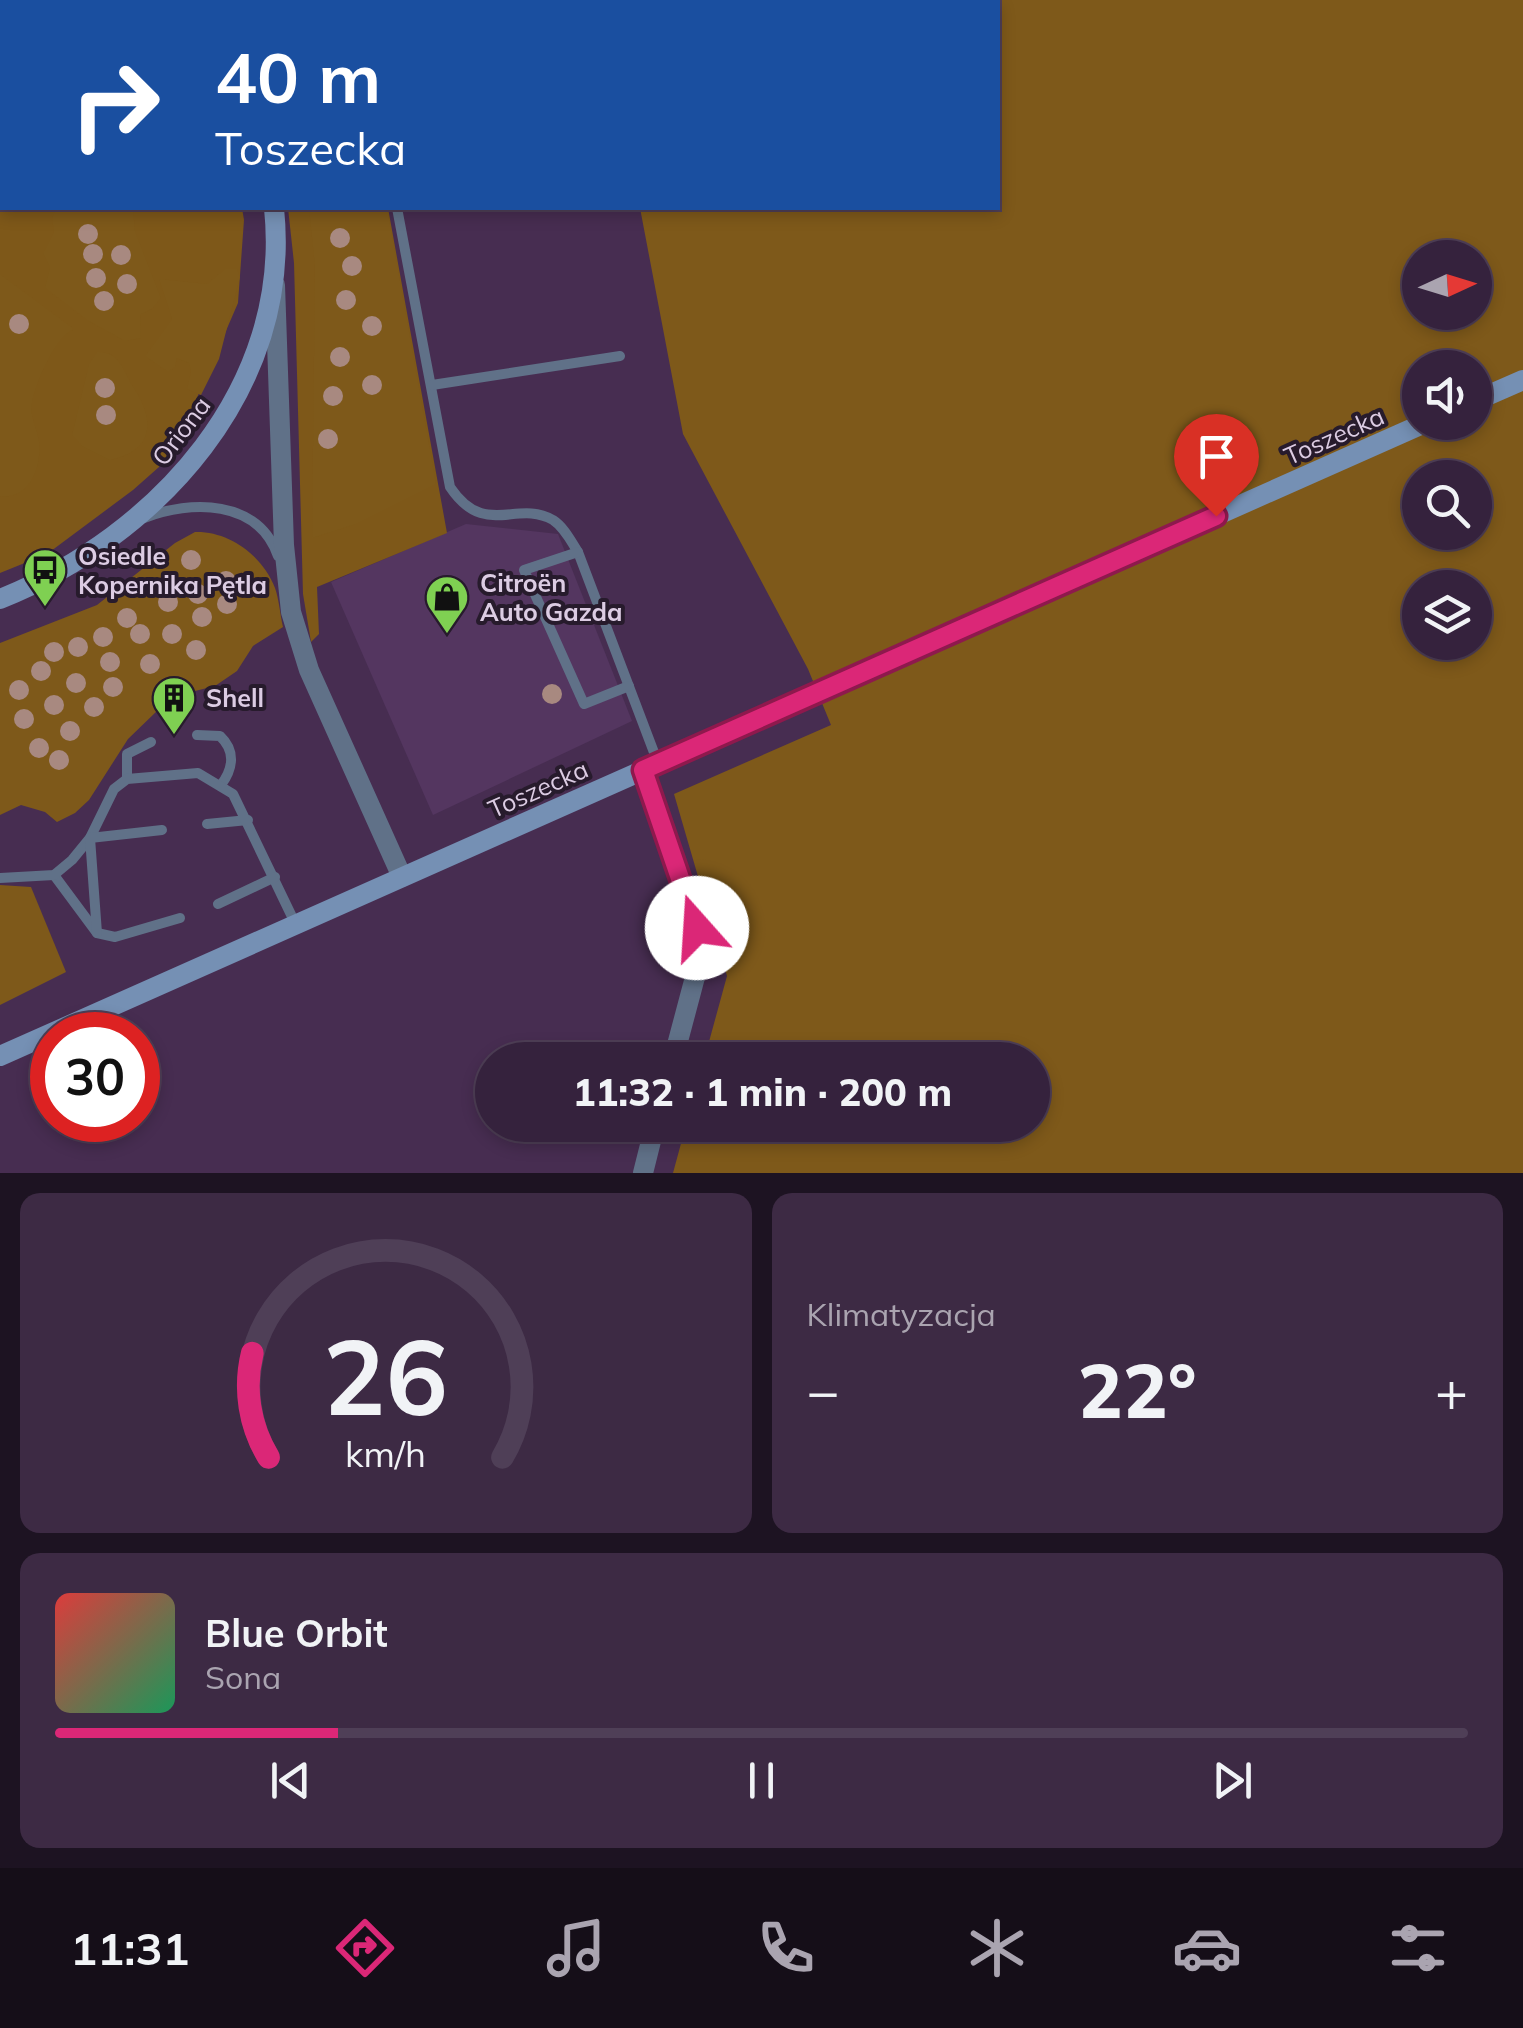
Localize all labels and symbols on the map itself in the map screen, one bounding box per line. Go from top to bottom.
north arrow [1402,240,1492,330]
street label: Oriona [145,390,217,471]
street label: Toszecka [1279,400,1389,471]
pin [1174,414,1259,517]
place label: Osiedle Kopernika Pętla [78,540,267,600]
bus stop icon: Osiedle Kopernika Pętla [22,547,68,608]
place label: Citroën Auto Gazda [480,567,623,627]
shop icon: Citroën Auto Gazda [424,574,470,635]
building icon: Shell [151,675,197,736]
place label: Shell [206,682,264,713]
street label: Toszecka [483,753,593,824]
position arrow [645,876,749,980]
speed limit sign: 30 [30,1012,160,1142]

